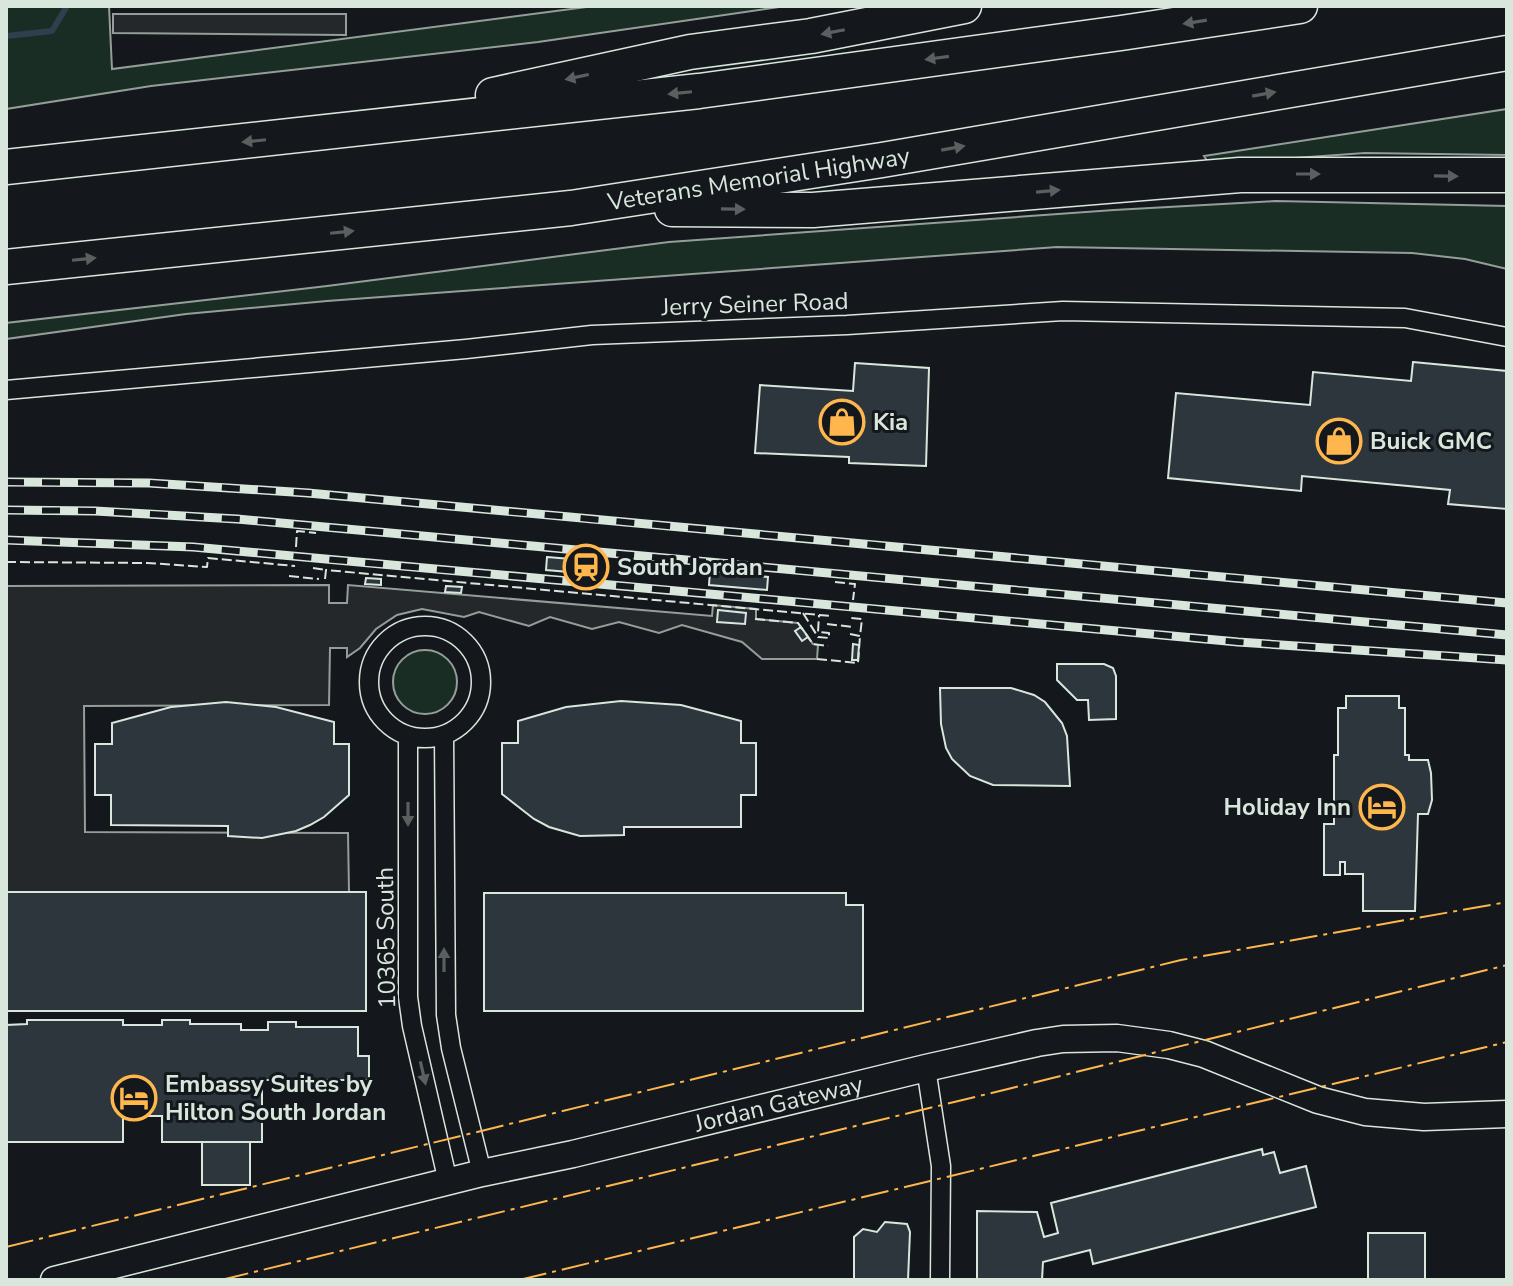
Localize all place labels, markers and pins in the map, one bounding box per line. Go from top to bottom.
shop icon: Kia [818,398,866,446]
place label: Kia [873,406,908,438]
shop icon: Buick GMC [1315,417,1363,465]
place label: Buick GMC [1370,425,1492,457]
station icon: South Jordan [562,543,610,591]
place label: South Jordan [617,551,763,583]
hotel icon: Holiday Inn [1358,783,1406,831]
place label: Holiday Inn [1224,791,1351,823]
place label: Embassy Suites by Hilton South Jordan [165,1068,386,1128]
hotel icon: Embassy Suites by Hilton South Jordan [110,1074,158,1122]

